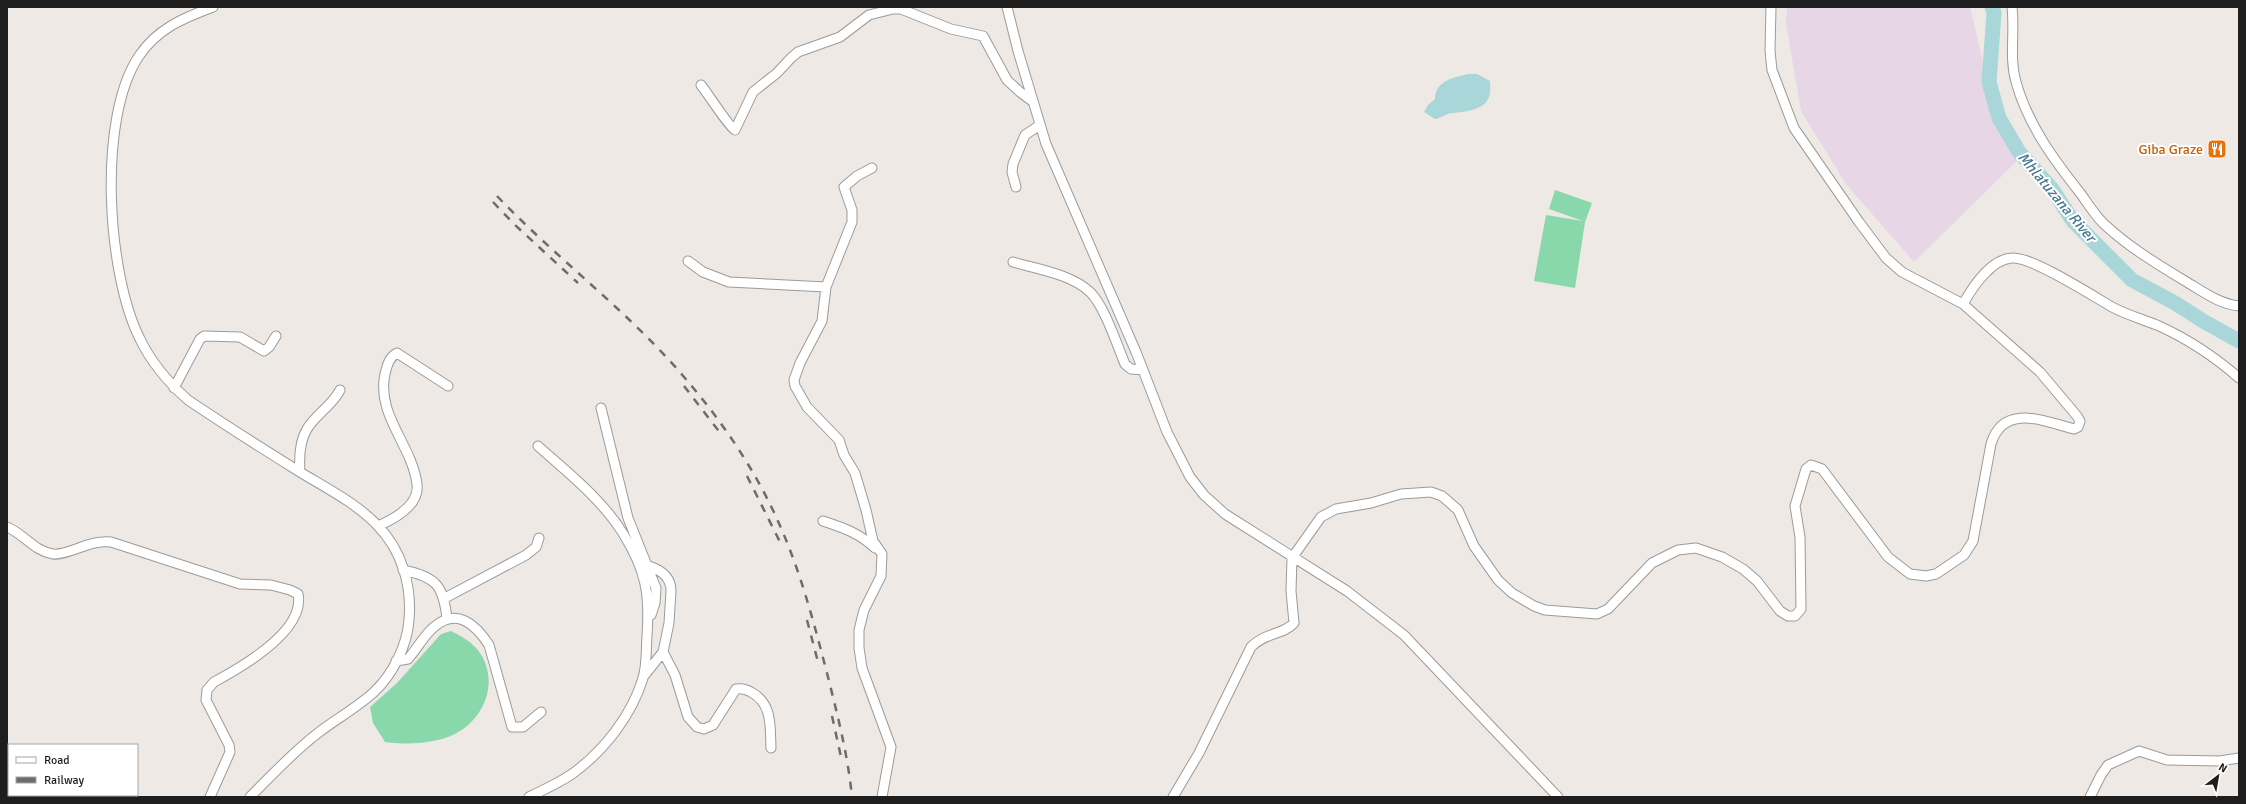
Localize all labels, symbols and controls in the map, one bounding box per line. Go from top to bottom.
restaurant icon: Giba Graze [2206,138,2228,160]
place label: Giba Graze [2138,141,2203,158]
water label: Mhlatuzana River [2014,148,2101,247]
legend [8,744,138,796]
text: Road [44,753,70,768]
north arrow [2198,756,2238,796]
text: N [2216,760,2230,775]
text: Railway [44,773,84,788]

